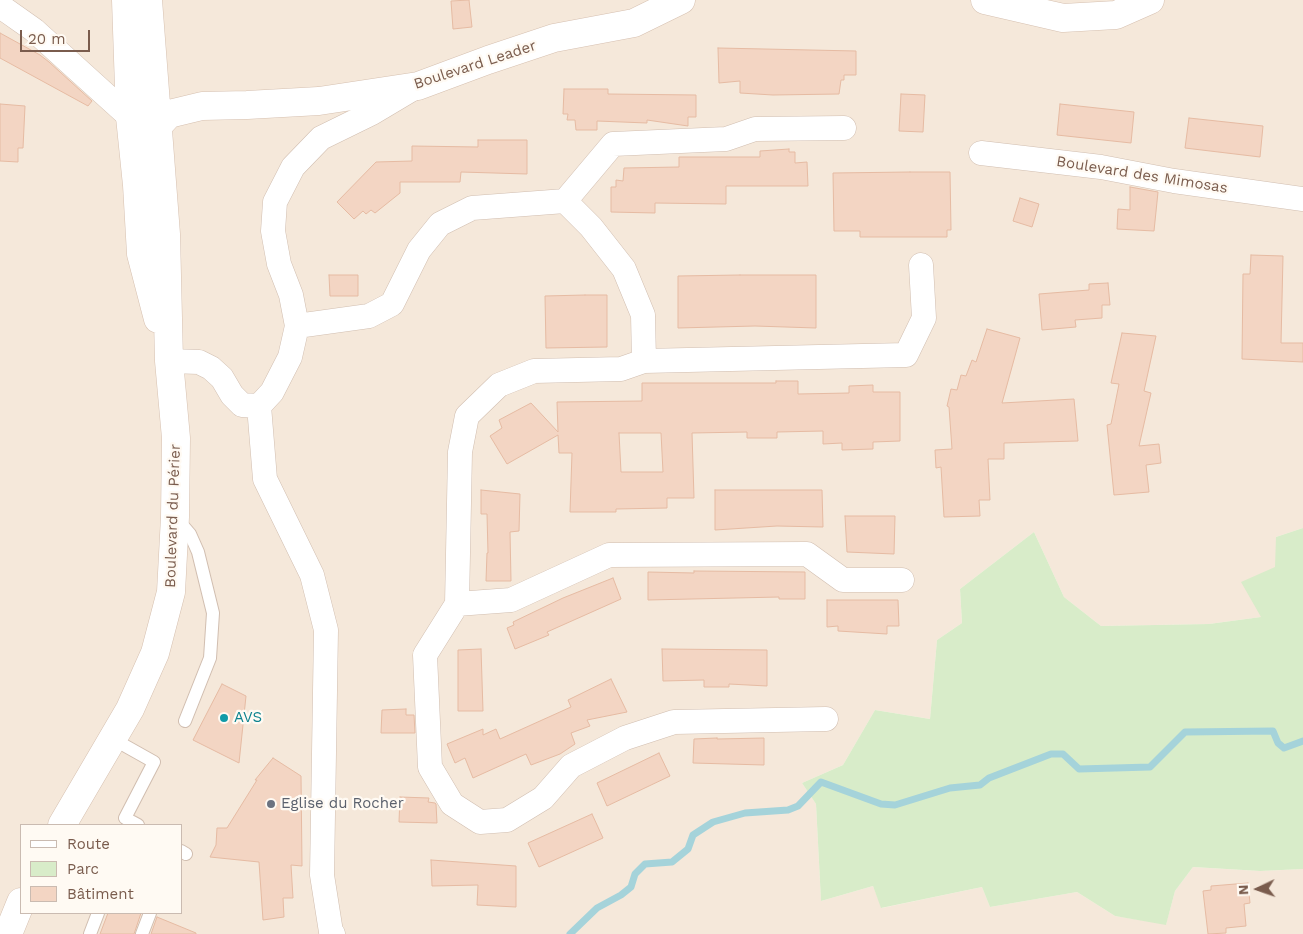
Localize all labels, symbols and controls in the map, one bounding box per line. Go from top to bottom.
scale bar [22,20,92,52]
text: 20 m [28,30,66,48]
street label: Boulevard Leader [412,37,538,93]
street label: Boulevard des Mimosas [1055,153,1229,197]
street label: Boulevard du Périer [161,444,185,588]
place label: AVS [234,709,262,727]
marker: AVS [218,712,230,724]
place label: Eglise du Rocher [281,795,404,813]
marker: Eglise du Rocher [265,798,277,810]
legend [20,824,182,914]
text: Route [67,835,110,853]
text: Parc [67,860,99,878]
north arrow [1233,864,1283,914]
text: N [1235,884,1251,895]
text: Bâtiment [67,885,134,903]

